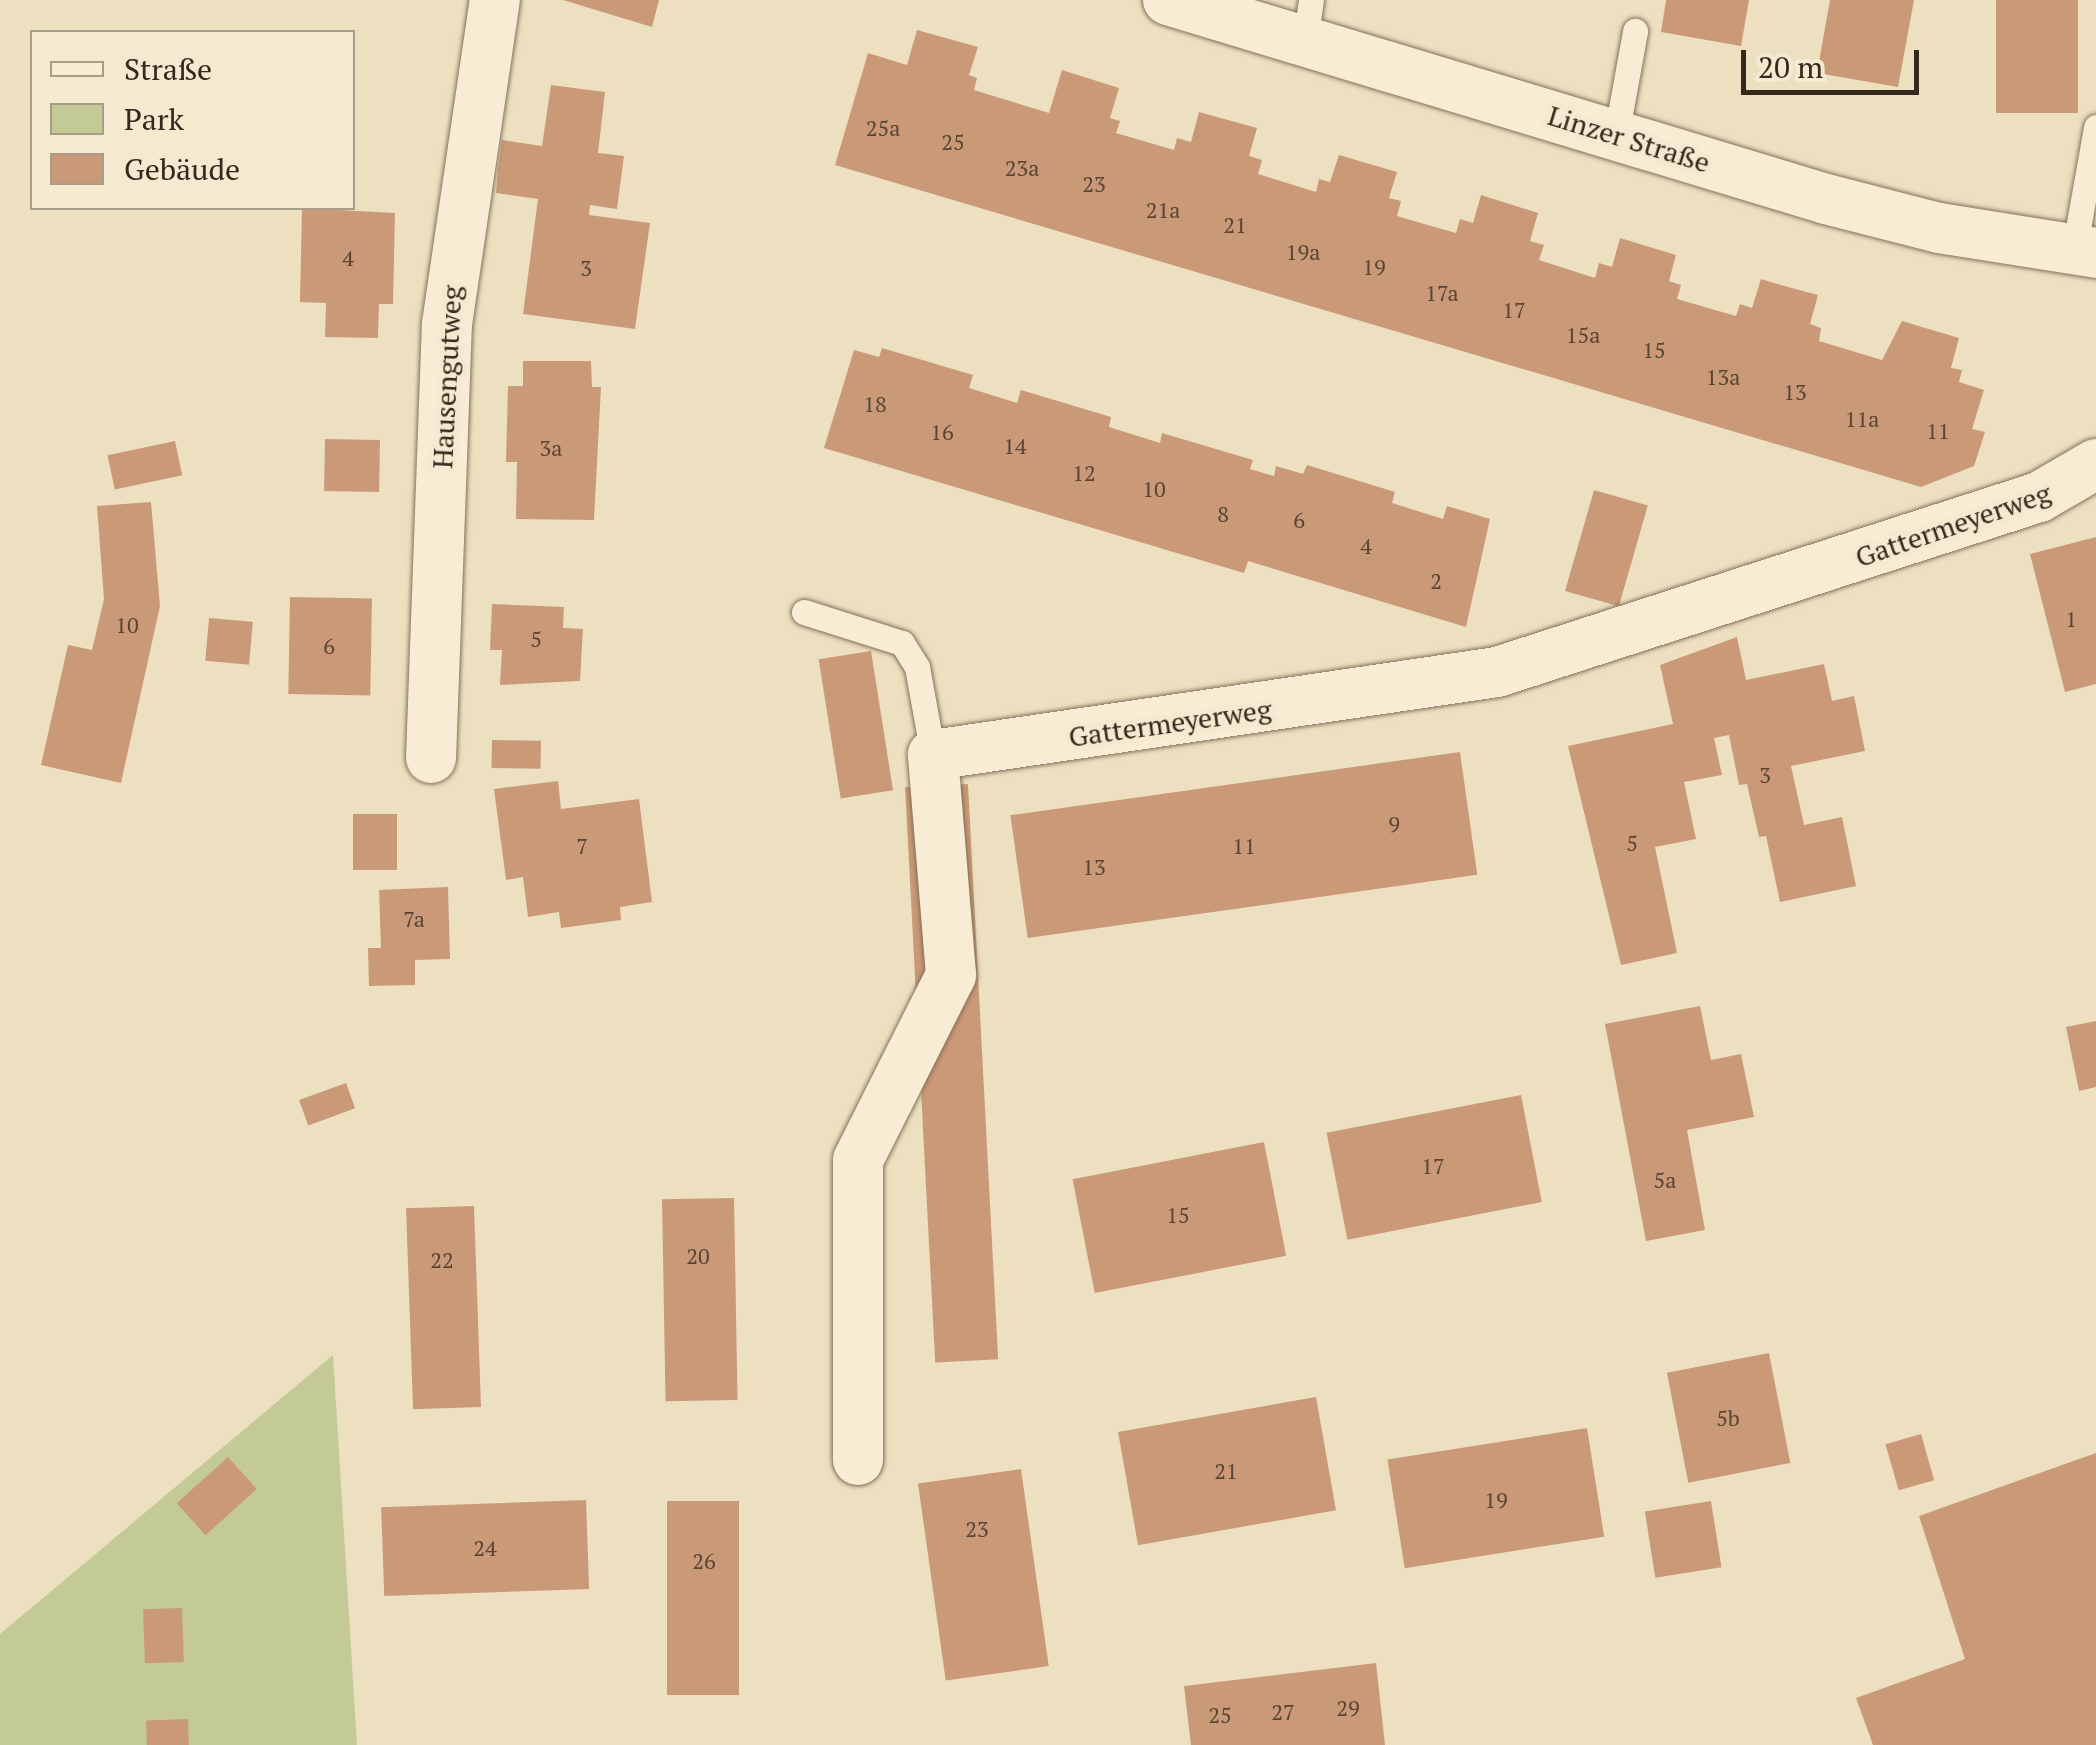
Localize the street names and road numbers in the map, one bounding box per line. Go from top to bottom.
street label: Linzer Straße [1544,98,1714,180]
street label: Hausengutweg [425,285,469,469]
street label: Gattermeyerweg [1851,476,2055,574]
street label: Gattermeyerweg [1066,692,1274,754]

